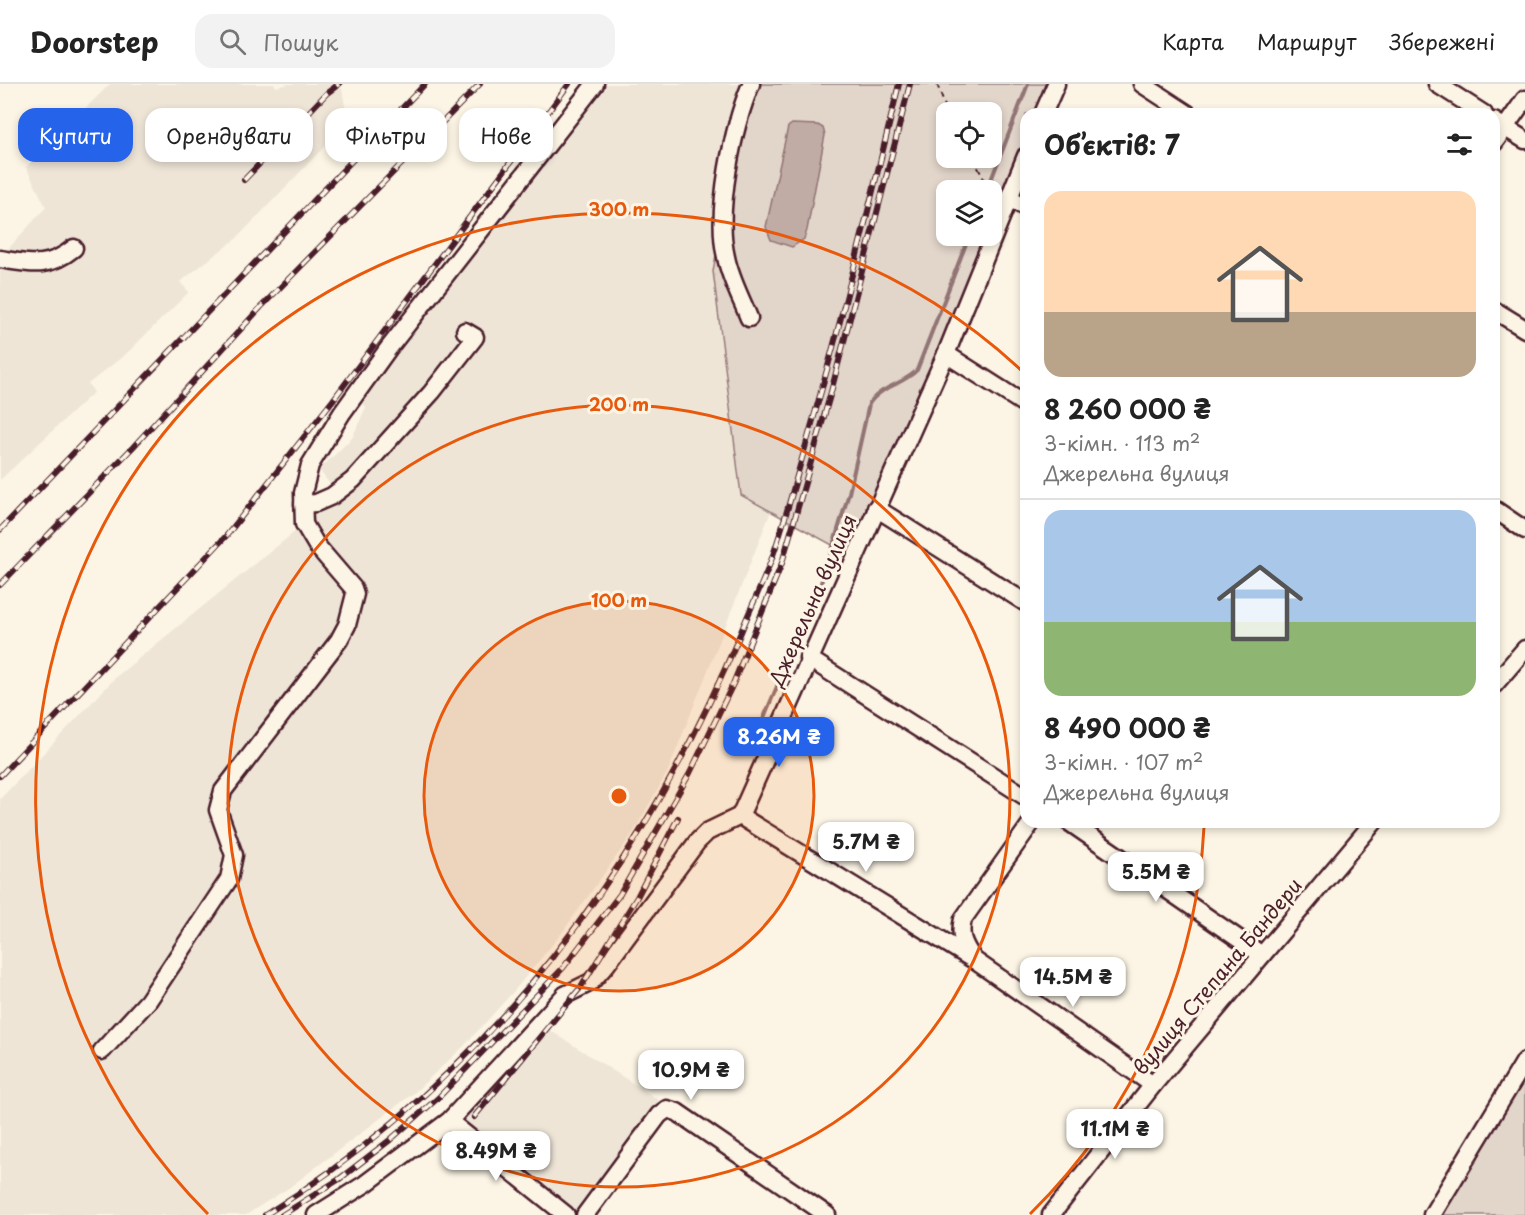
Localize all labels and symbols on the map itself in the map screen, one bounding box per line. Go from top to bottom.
text: 300 m [589,195,649,222]
text: 200 m [589,390,649,417]
street label: Джерельна вулиця [760,509,863,692]
text: 100 m [591,586,647,613]
pin: 8.26M ₴ [724,717,834,768]
centre of rings [609,786,629,806]
pin: 5.7M ₴ [817,822,915,873]
pin: 5.5M ₴ [1107,852,1205,903]
street label: вулиця Степана Бандери [1125,871,1309,1081]
pin: 14.5M ₴ [1018,957,1128,1008]
pin: 10.9M ₴ [636,1050,746,1101]
pin: 11.1M ₴ [1060,1109,1170,1160]
pin: 8.49M ₴ [441,1131,551,1182]

